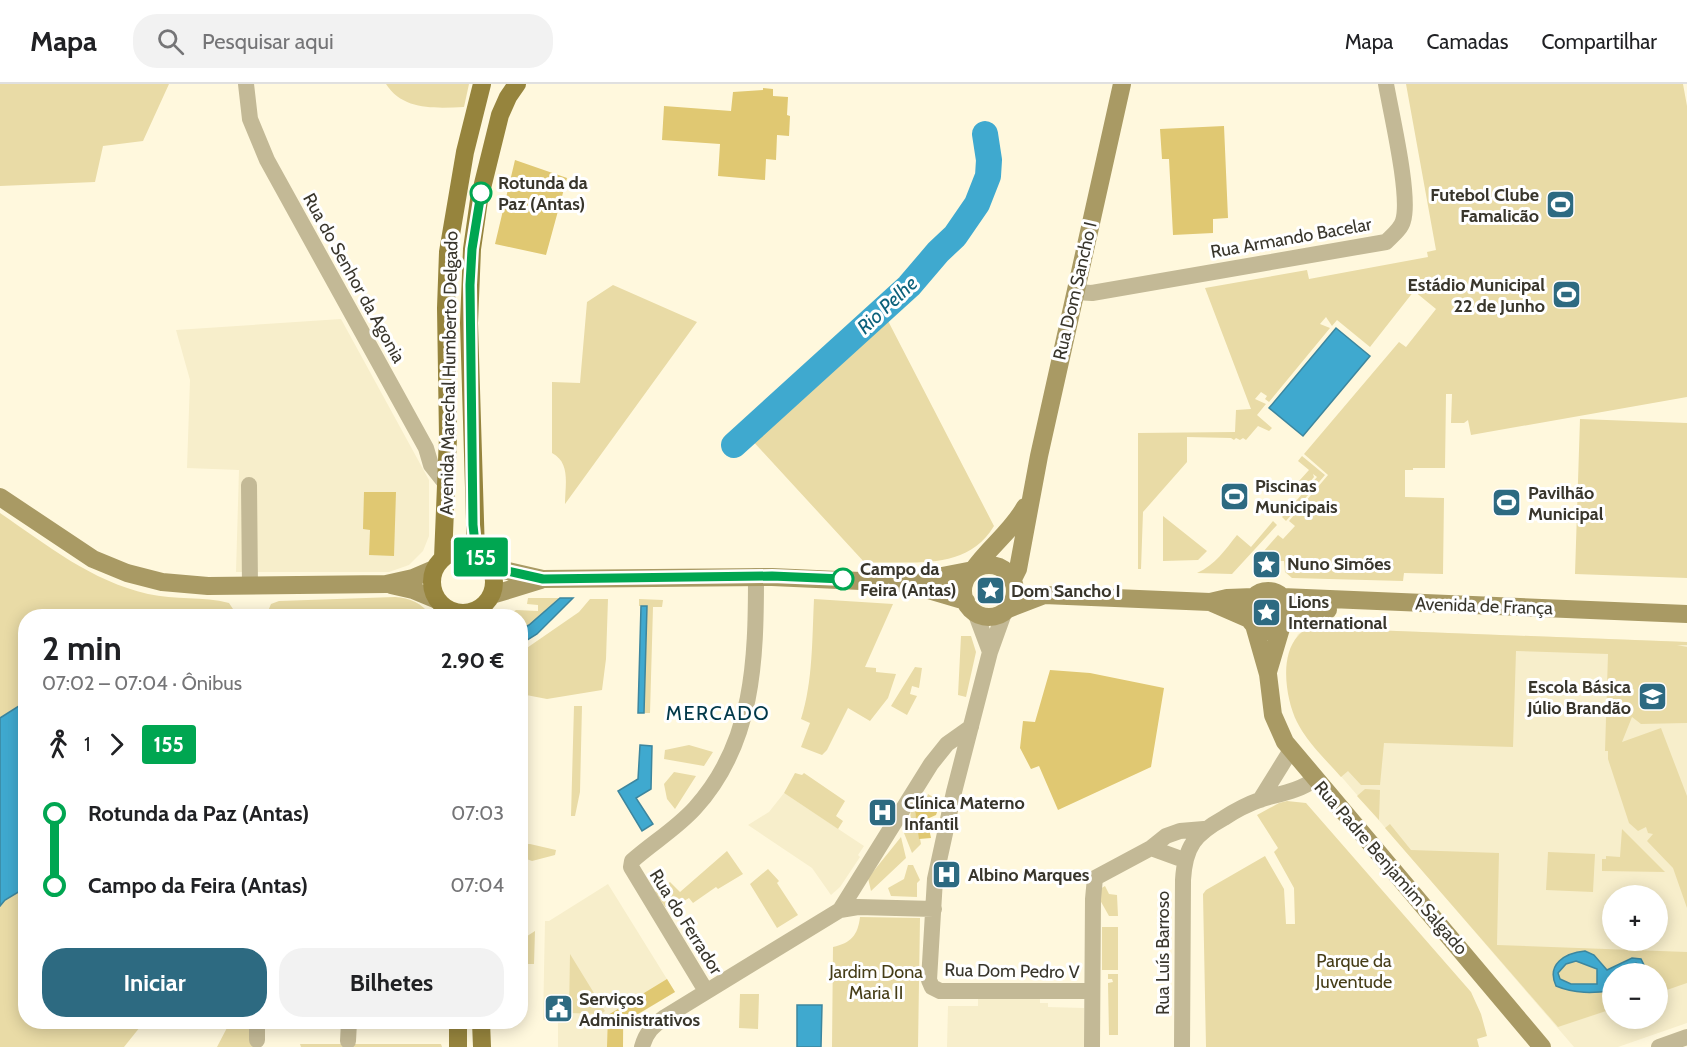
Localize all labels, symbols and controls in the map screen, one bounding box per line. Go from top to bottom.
search box [133,14,553,68]
text: Mapa [30,24,97,58]
icon: search [154,25,187,58]
text: Pesquisar aqui [202,28,334,55]
text: Mapa [1345,29,1393,54]
text: Camadas [1426,29,1508,54]
text: Compartilhar [1541,29,1657,54]
place label: Rotunda da Paz (Antas) [498,172,588,215]
marker: Rotunda da Paz (Antas) [470,182,492,204]
place label: Futebol Clube Famalicão [1430,184,1539,227]
street label: Rua do Senhor da Agonia [298,189,410,367]
sports icon: Futebol Clube Famalicão [1544,189,1576,221]
street label: Rua Armando Bacelar [1209,213,1374,263]
street label: Rua Dom Sancho I [1048,220,1102,362]
street label: Avenida Marechal Humberto Delgado [436,231,462,515]
water label: Rio Pelhe [852,271,922,339]
place label: Estádio Municipal 22 de Junho [1408,274,1545,317]
sports icon: Estádio Municipal 22 de Junho [1550,279,1582,311]
place label: Piscinas Municipais [1255,475,1338,518]
sports icon: Piscinas Municipais [1218,480,1250,512]
place label: Pavilhão Municipal [1528,482,1604,525]
sports icon: Pavilhão Municipal [1491,487,1523,519]
line badge: 155 [446,538,516,576]
text: 155 [466,545,496,570]
place icon: Nuno Simões [1250,548,1282,580]
place label: Nuno Simões [1287,553,1392,575]
place label: Campo da Feira (Antas) [860,558,957,601]
marker: Campo da Feira (Antas) [832,568,854,590]
place icon: Dom Sancho I [974,575,1006,607]
place label: Dom Sancho I [1011,580,1121,602]
place label: Lions International [1288,591,1388,634]
street label: Avenida de França [1415,593,1554,619]
place icon: Lions International [1251,596,1283,628]
text: 2 min [42,628,122,668]
text: 2.90 € [441,647,504,674]
text: 07:02 – 07:04 · Ônibus [42,671,242,695]
place label: Escola Básica Júlio Brandão [1526,676,1631,719]
school or university icon: Escola Básica Júlio Brandão [1636,681,1668,713]
district label: MERCADO [666,701,770,725]
icon: walk [42,728,75,761]
icon: forward [100,728,133,761]
text: 1 [84,732,91,756]
text: 155 [154,732,184,757]
street label: Rua Padre Benjamim Salgado [1310,777,1473,959]
place label: Clínica Materno Infantil [904,792,1025,835]
hospital icon: Clínica Materno Infantil [867,797,899,829]
text: Rotunda da Paz (Antas) [88,800,309,827]
text: 07:03 [451,801,504,825]
hospital icon: Albino Marques [931,859,963,891]
place label: Albino Marques [968,864,1090,886]
street label: Rua do Ferrador [645,865,727,979]
text: Campo da Feira (Antas) [88,872,308,899]
text: 07:04 [451,873,504,897]
map controls [1602,885,1668,1029]
button: + [1602,885,1668,951]
street label: Rua Luís Barroso [1152,891,1174,1015]
button: Iniciar [42,948,267,1017]
button: Bilhetes [279,948,504,1017]
park label: Parque da Juventude [1315,950,1392,993]
street label: Rua Dom Pedro V [944,959,1080,983]
park label: Jardim Dona Maria II [828,961,923,1004]
button: − [1602,963,1668,1029]
place label: Serviços Administrativos [579,988,701,1031]
public building icon: Serviços Administrativos [542,993,574,1025]

